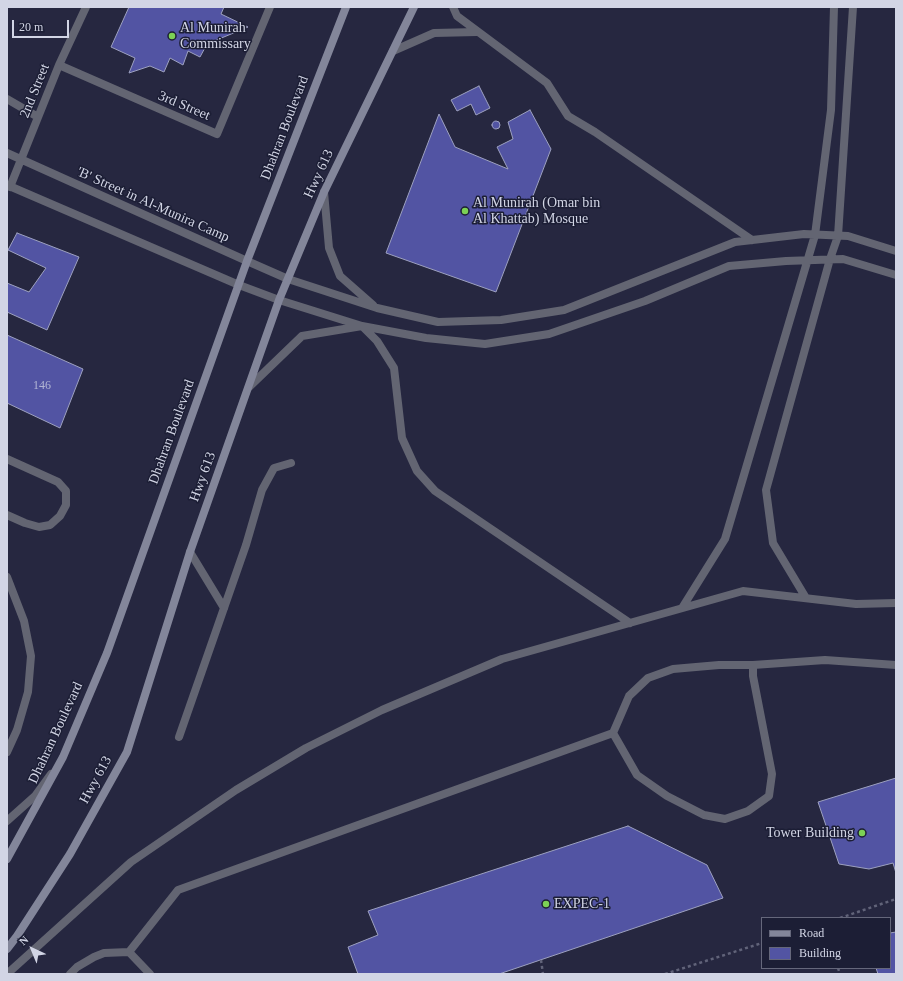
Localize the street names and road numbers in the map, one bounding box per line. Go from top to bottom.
street label: 2nd Street [17,61,53,121]
street label: Dhahran Boulevard [257,74,313,182]
street label: 3rd Street [155,88,213,124]
street label: Hwy 613 [300,147,338,201]
street label: 'B' Street in Al-Munira Camp [74,164,232,246]
street label: Dhahran Boulevard [145,377,199,487]
street label: Hwy 613 [186,450,220,504]
street label: Dhahran Boulevard [25,680,87,786]
street label: Hwy 613 [76,753,116,807]

